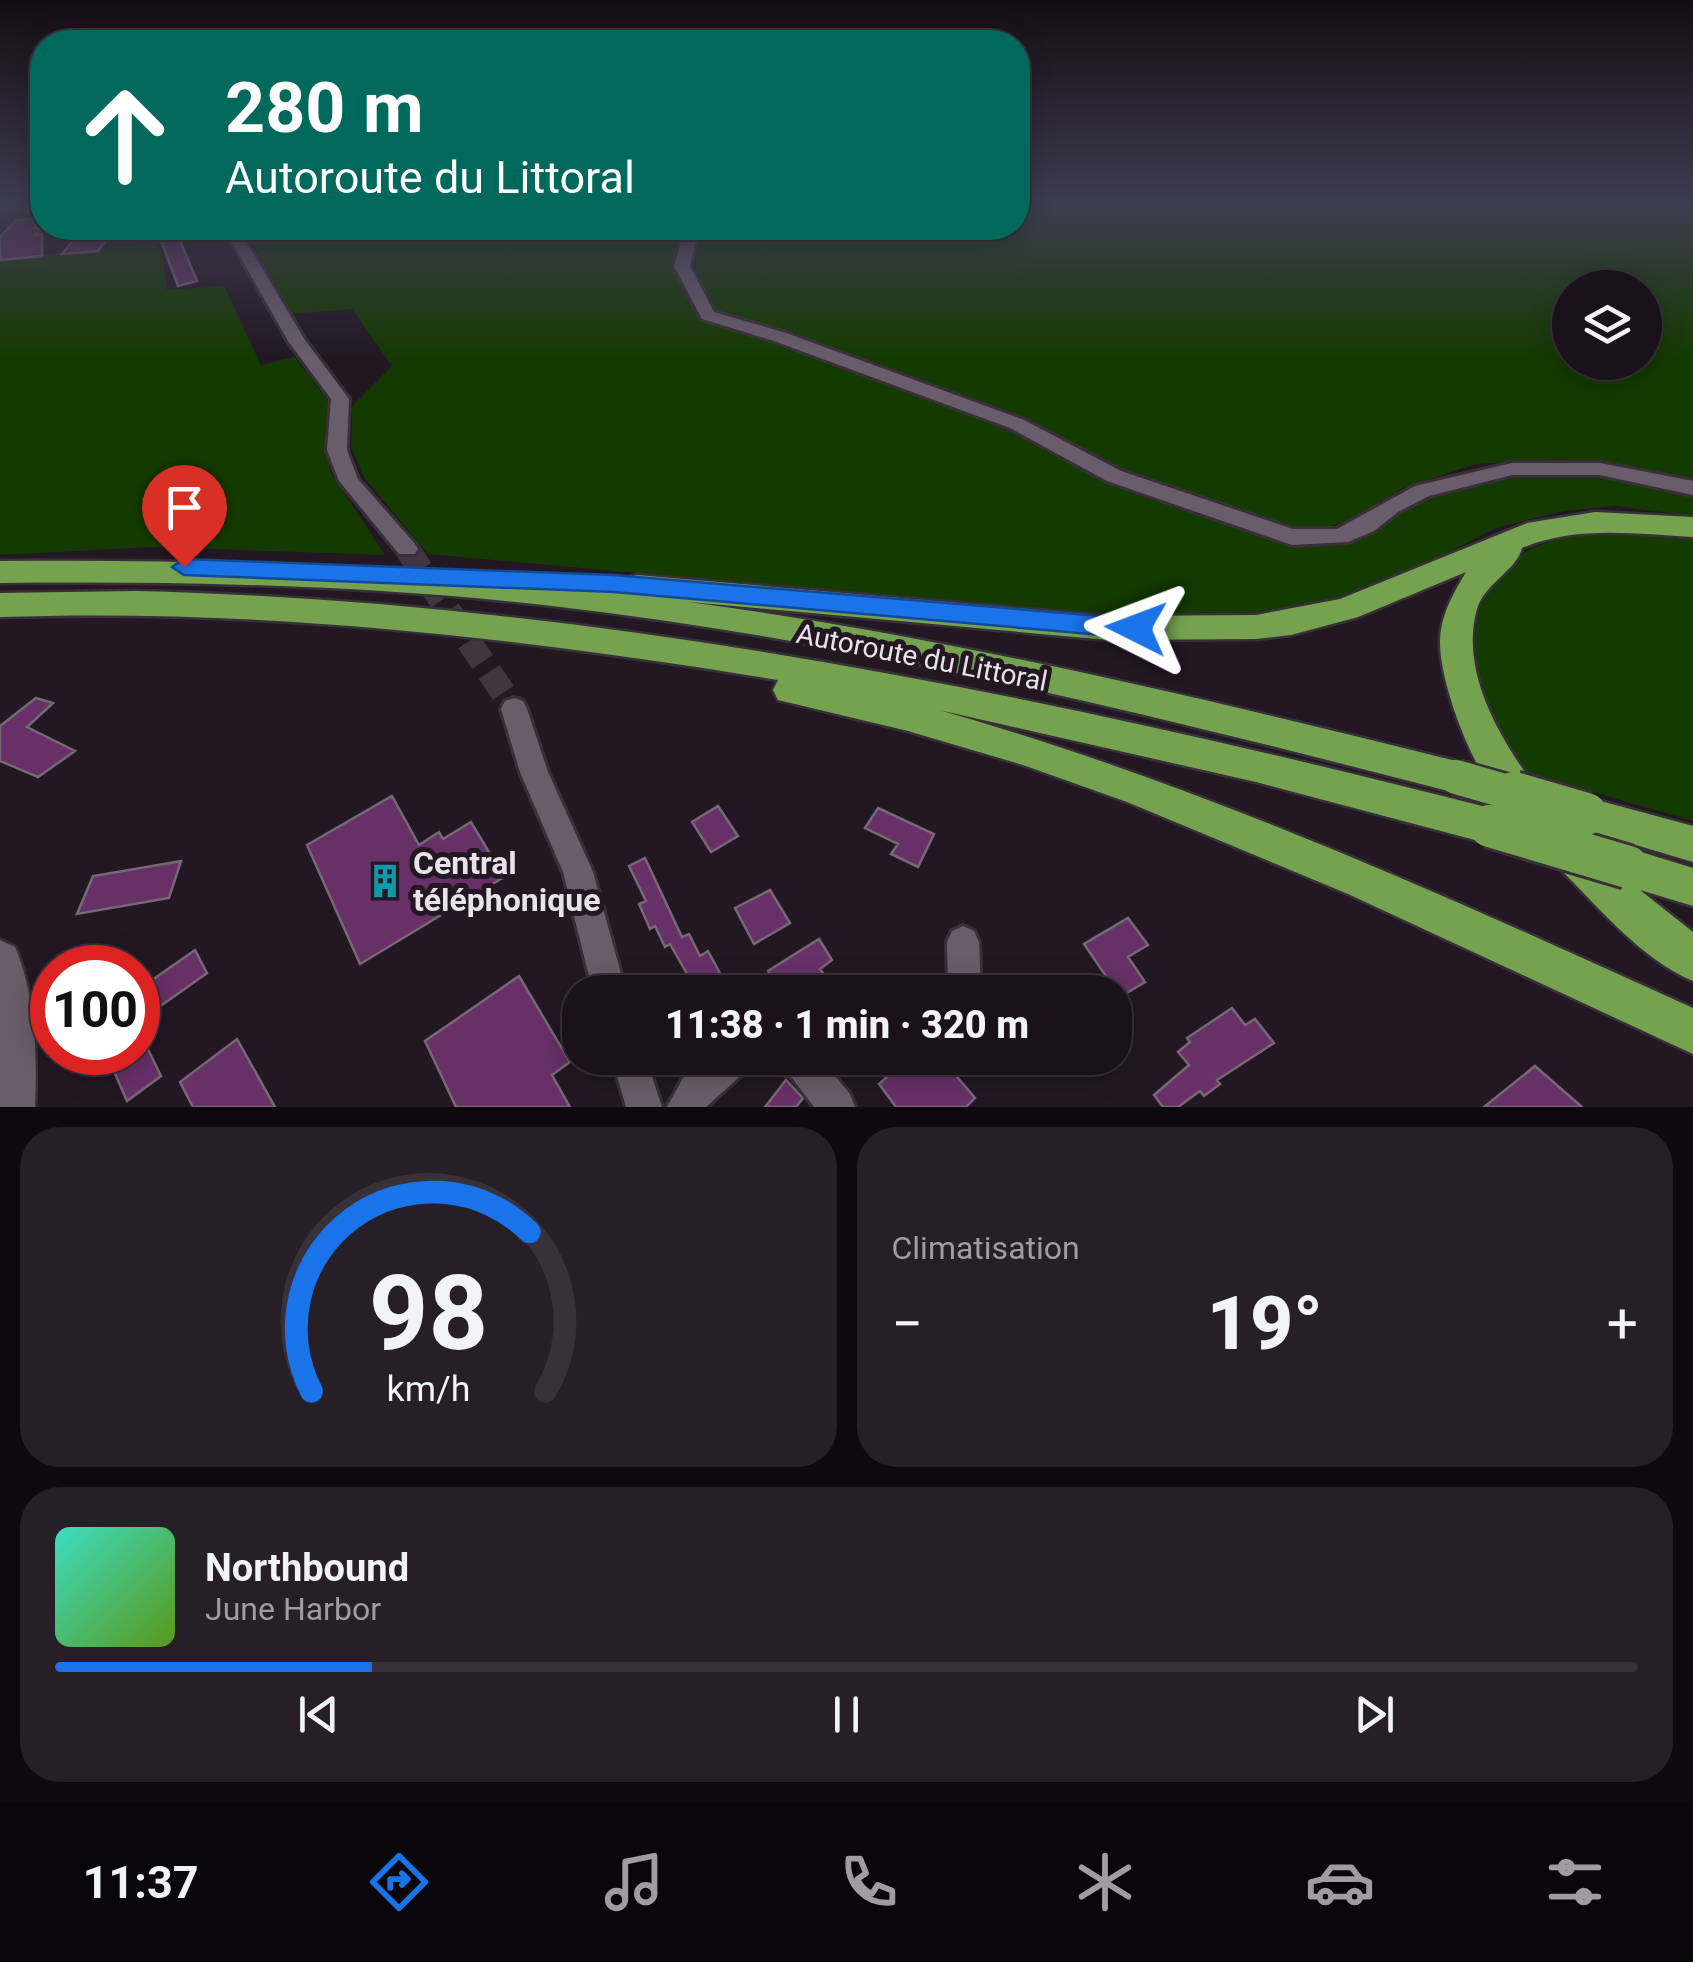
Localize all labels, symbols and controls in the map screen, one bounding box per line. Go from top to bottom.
text: 280 m [225,67,424,149]
icon: ahead [60,70,190,200]
text: Autoroute du Littoral [225,151,635,204]
map controls [1552,270,1662,380]
button: layers [1552,270,1662,380]
pin [142,465,227,568]
icon: arrive [157,480,212,535]
position arrow [1084,576,1188,680]
street label: Autoroute du Littoral [794,617,1050,698]
place label: Central téléphonique [413,844,601,919]
building icon: Central téléphonique [366,862,404,900]
speed limit sign: 100 [30,945,160,1075]
text: 11:38 · 1 min · 320 m [665,1003,1029,1047]
text: Climatisation [892,1229,1080,1267]
text: 98 [369,1253,488,1374]
text: 19° [1207,1279,1323,1367]
text: − [892,1292,923,1356]
text: + [1607,1292,1638,1356]
text: km/h [386,1368,470,1410]
text: Northbound [205,1546,409,1590]
text: June Harbor [205,1590,381,1628]
icon: previous [291,1687,346,1742]
icon: pause [819,1687,874,1742]
icon: next [1347,1687,1402,1742]
icon: directions [364,1847,434,1917]
icon: music [599,1847,669,1917]
icon: phone [834,1847,904,1917]
icon: climate [1070,1847,1140,1917]
icon: car [1305,1847,1375,1917]
icon: filters [1540,1847,1610,1917]
text: 11:37 [83,1856,199,1909]

